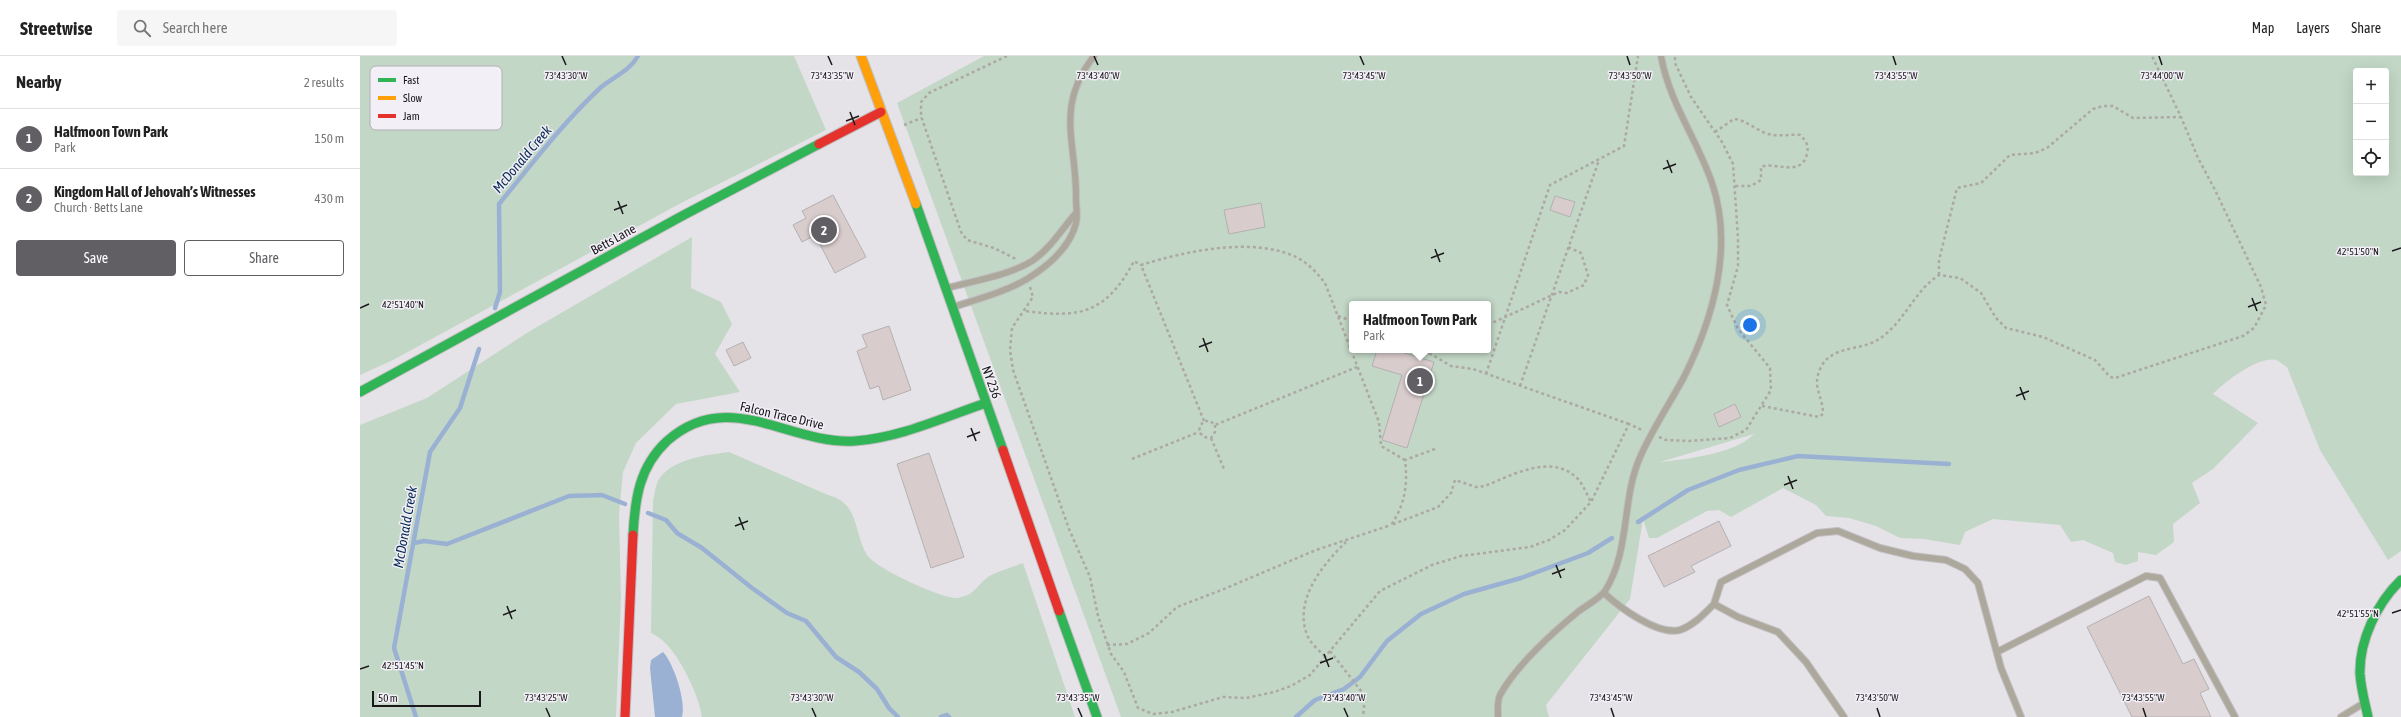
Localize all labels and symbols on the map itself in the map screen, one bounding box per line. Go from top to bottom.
legend [370,66,502,130]
text: 73°43'30"W [544,70,588,81]
text: 73°43'35"W [810,70,854,81]
text: 73°43'40"W [1076,70,1120,81]
text: 73°43'45"W [1342,70,1386,81]
text: 73°43'50"W [1608,70,1652,81]
text: 73°43'55"W [1874,70,1918,81]
text: 73°44'00"W [2140,70,2184,81]
text: Fast [403,74,419,86]
text: Slow [403,92,422,104]
text: Jam [403,110,420,122]
water label: McDonald Creek [489,121,555,196]
pin: 2 [811,215,837,245]
street label: Betts Lane [588,221,638,258]
text: 42°51'50"N [2337,246,2379,257]
text: 42°51'40"N [382,299,424,310]
your location [1740,315,1760,335]
street label: NY 236 [979,364,1004,401]
pin: 1 [1407,366,1433,396]
street label: Falcon Trace Drive [738,399,825,432]
water label: McDonald Creek [390,484,420,569]
text: 42°51'55"N [2337,608,2379,619]
text: 42°51'45"N [382,660,424,671]
scale bar [372,689,481,708]
text: 73°43'25"W [524,692,568,703]
text: 73°43'30"W [790,692,834,703]
text: 73°43'35"W [1056,692,1100,703]
text: 73°43'40"W [1322,692,1366,703]
text: 73°43'45"W [1589,692,1633,703]
text: 73°43'50"W [1855,692,1899,703]
text: 73°43'55"W [2121,692,2165,703]

